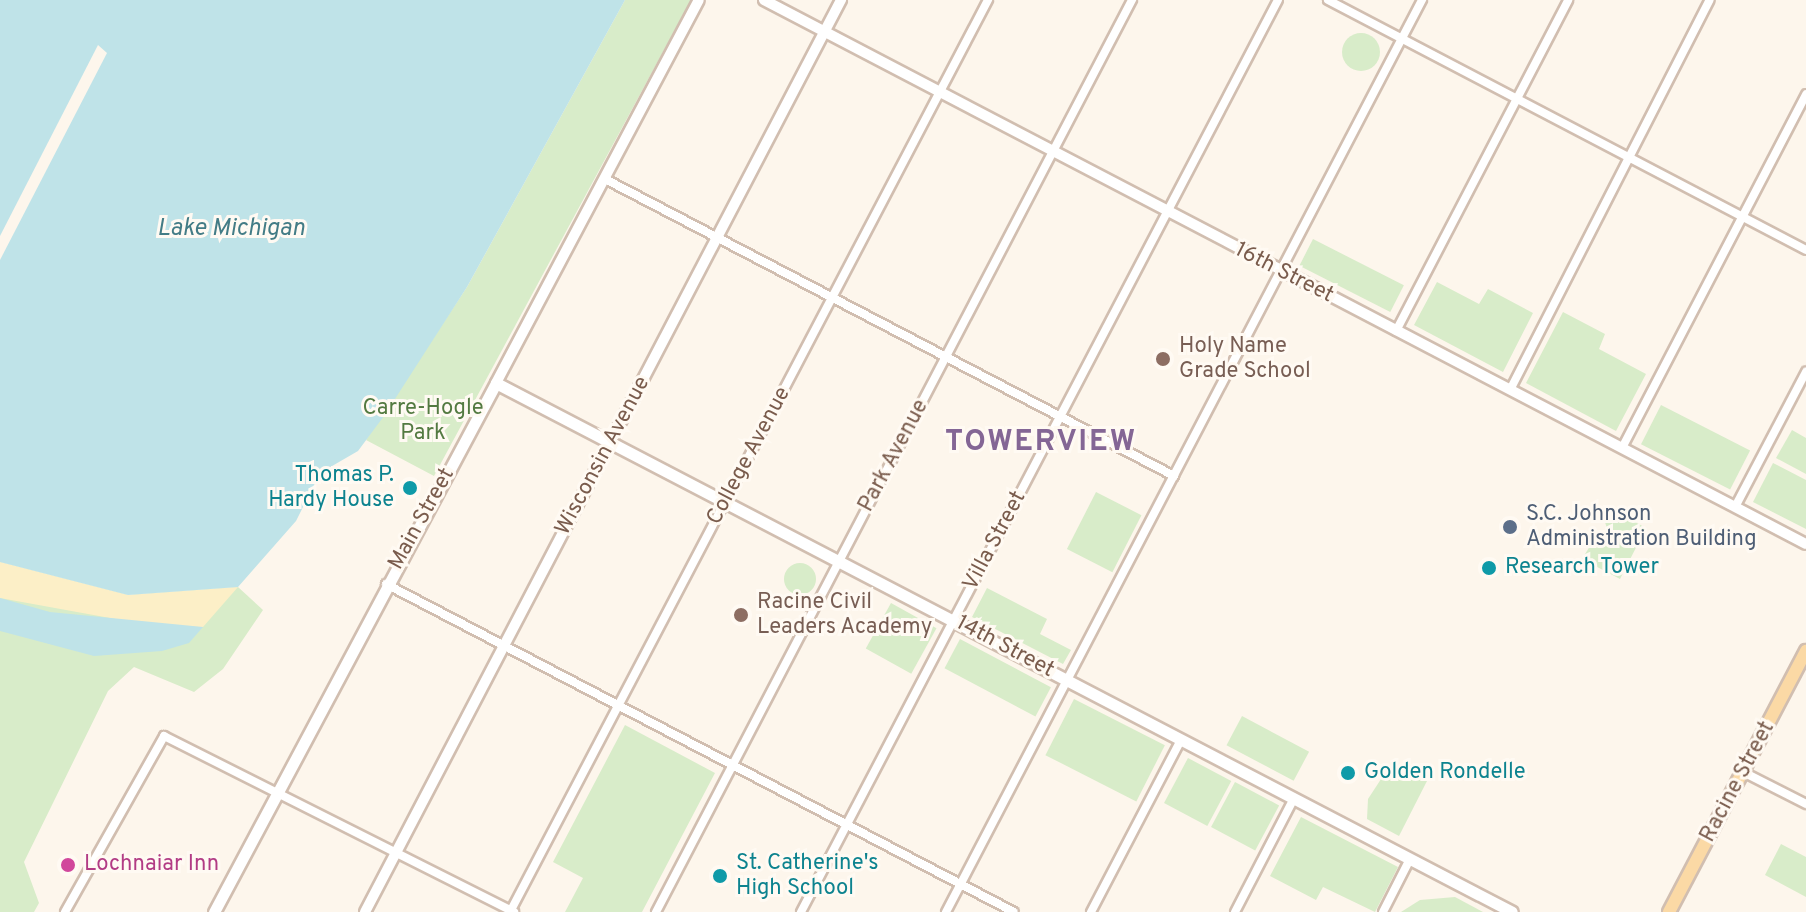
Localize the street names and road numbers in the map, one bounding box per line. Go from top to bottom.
street label: 16th Street [1230,237,1338,309]
street label: Wisconsin Avenue [550,372,656,540]
street label: College Avenue [701,382,797,530]
street label: Park Avenue [853,395,935,517]
street label: Main Street [383,463,461,575]
street label: Villa Street [958,487,1032,595]
street label: 14th Street [951,610,1059,684]
street label: Racine Street [1695,717,1781,847]

